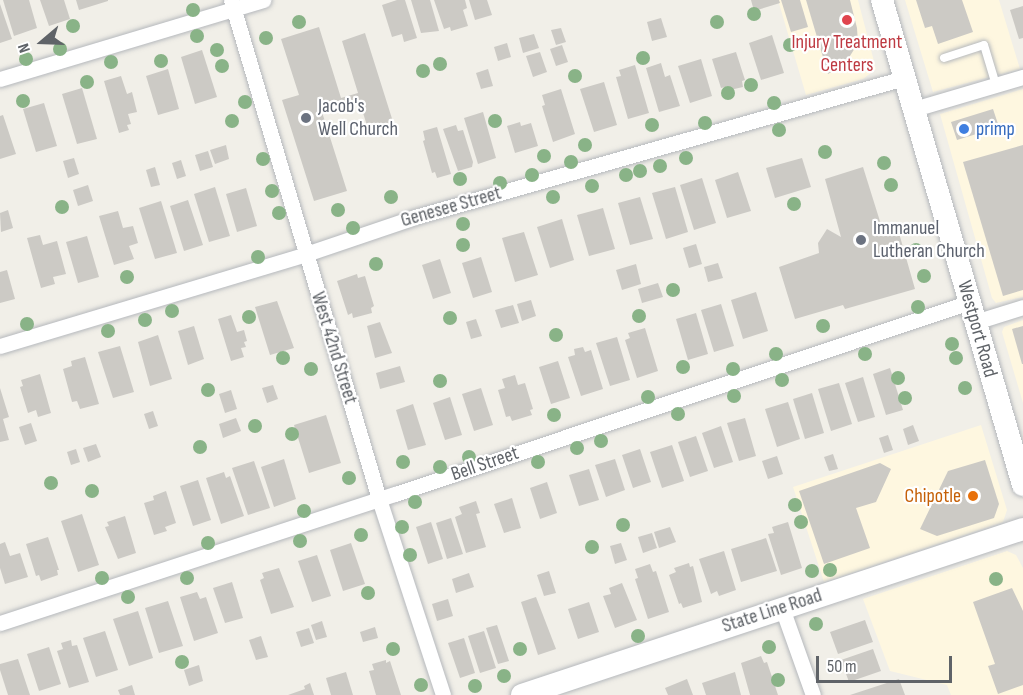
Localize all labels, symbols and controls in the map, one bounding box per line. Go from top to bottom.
marker: Injury Treatment Centers [838,11,856,29]
north arrow [12,12,72,72]
place label: Injury Treatment Centers [792,31,902,78]
text: N [14,41,35,55]
place label: Jacob's Well Church [318,94,398,141]
marker: Jacob's Well Church [299,111,313,125]
place label: primp [976,117,1015,141]
marker: primp [957,122,971,136]
street label: Genesee Street [398,181,504,233]
place label: Immanuel Lutheran Church [873,216,985,263]
marker: Immanuel Lutheran Church [854,233,868,247]
street label: Westport Road [952,278,1002,380]
street label: West 42nd Street [306,289,362,407]
street label: Bell Street [448,441,522,487]
place label: Chipotle [905,484,961,508]
marker: Chipotle [966,489,980,503]
street label: State Line Road [719,584,825,638]
scale bar [819,644,956,682]
text: 50 m [827,656,857,677]

